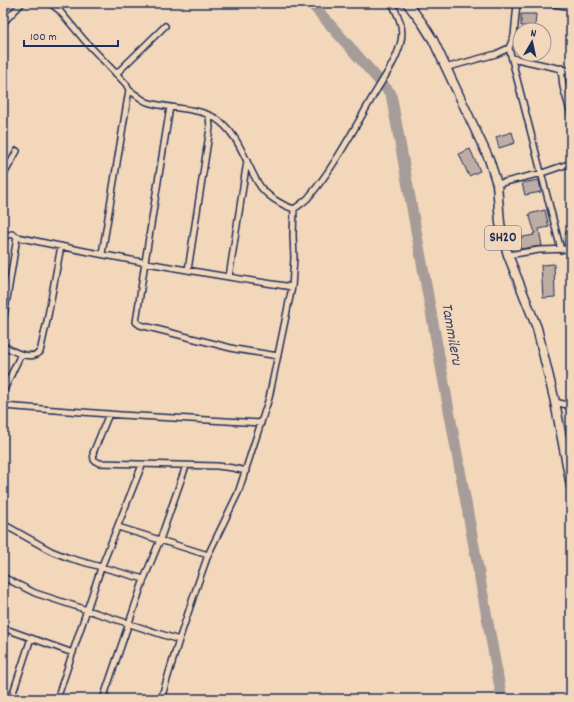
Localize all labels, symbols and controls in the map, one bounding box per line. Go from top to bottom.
scale bar [24,22,118,48]
north arrow [512,22,552,62]
text: N [529,26,538,43]
text: 100 m [30,29,57,46]
road number: SH20 [485,226,521,250]
water label: Tammileru [434,301,468,368]

